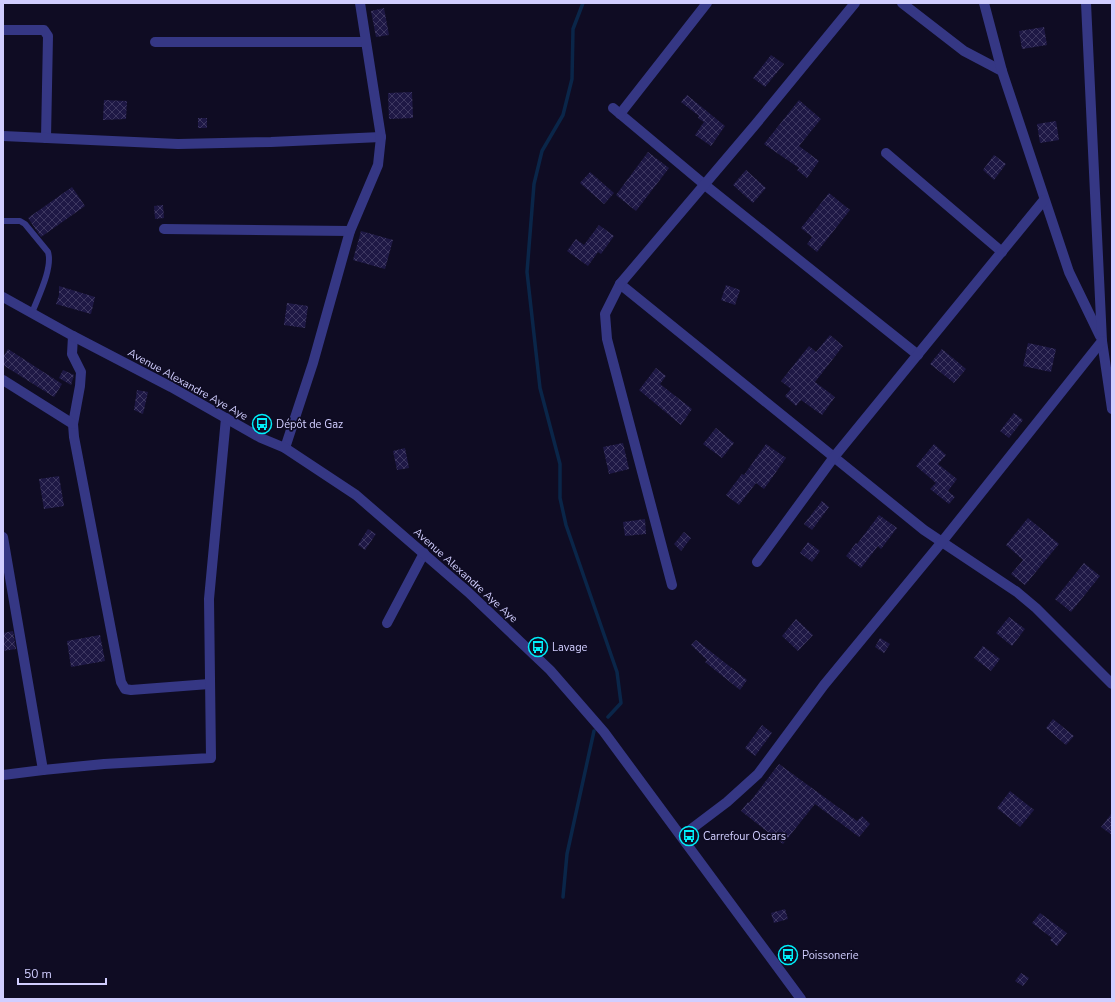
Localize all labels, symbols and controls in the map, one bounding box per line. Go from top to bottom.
street label: Avenue Alexandre Aye Aye [125,345,251,424]
bus stop icon: Dépôt de Gaz [251,413,273,435]
place label: Dépôt de Gaz [276,417,343,432]
street label: Avenue Alexandre Aye Aye [410,525,521,626]
bus stop icon: Lavage [527,636,549,658]
place label: Lavage [552,640,588,655]
bus stop icon: Carrefour Oscars [678,825,700,847]
place label: Carrefour Oscars [703,829,786,844]
bus stop icon: Poissonerie [777,944,799,966]
place label: Poissonerie [802,948,859,963]
scale bar [18,960,106,986]
text: 50 m [24,966,52,982]

